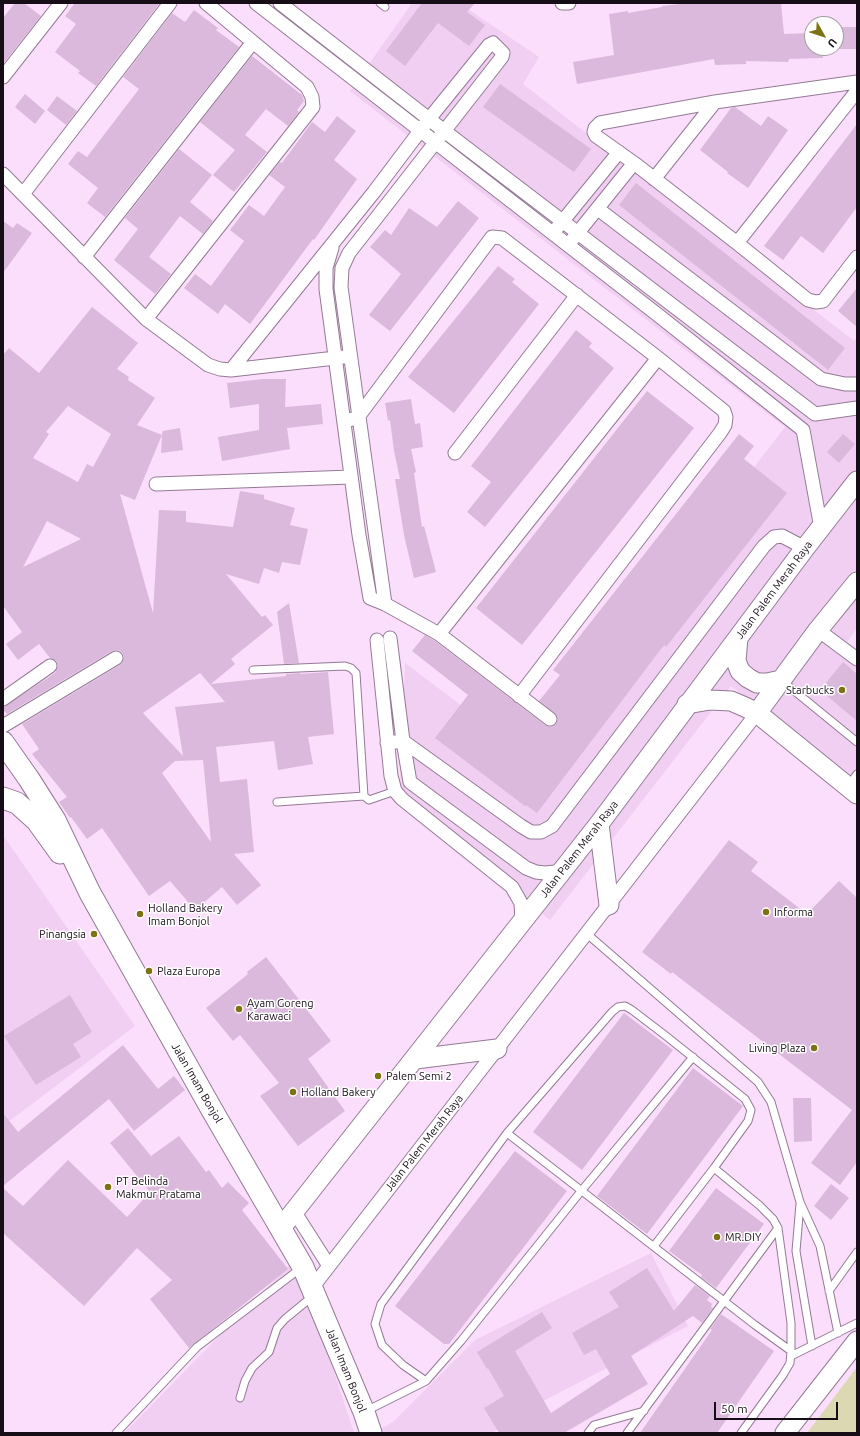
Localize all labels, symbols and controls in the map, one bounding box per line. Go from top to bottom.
north arrow [804,16,844,56]
text: U [825,36,840,50]
street label: Jalan Palem Merah Raya [733,538,815,642]
place label: Starbucks [786,683,834,697]
marker: Starbucks [837,685,847,695]
street label: Jalan Palem Merah Raya [537,798,621,900]
place label: Holland Bakery Imam Bonjol [148,901,223,927]
place label: Informa [774,905,813,919]
marker: Informa [761,907,771,917]
marker: Holland Bakery Imam Bonjol [135,909,145,919]
place label: Pinangsia [39,927,86,941]
marker: Pinangsia [89,929,99,939]
place label: Plaza Europa [157,964,220,978]
marker: Plaza Europa [144,966,154,976]
place label: Ayam Goreng Karawaci [247,996,314,1022]
marker: Ayam Goreng Karawaci [234,1004,244,1014]
street label: Jalan Imam Bonjol [169,1041,225,1125]
place label: Living Plaza [749,1041,806,1055]
marker: Living Plaza [809,1043,819,1053]
place label: Palem Semi 2 [386,1069,452,1083]
marker: Palem Semi 2 [373,1071,383,1081]
place label: Holland Bakery [301,1085,376,1099]
marker: Holland Bakery [288,1087,298,1097]
street label: Jalan Palem Merah Raya [382,1092,466,1194]
place label: PT Belinda Makmur Pratama [116,1174,201,1200]
marker: PT Belinda Makmur Pratama [103,1182,113,1192]
place label: MR.DIY [725,1230,761,1244]
marker: MR.DIY [712,1232,722,1242]
street label: Jalan Imam Bonjol [323,1326,369,1414]
scale bar [716,1394,840,1420]
text: 50 m [721,1402,748,1415]

